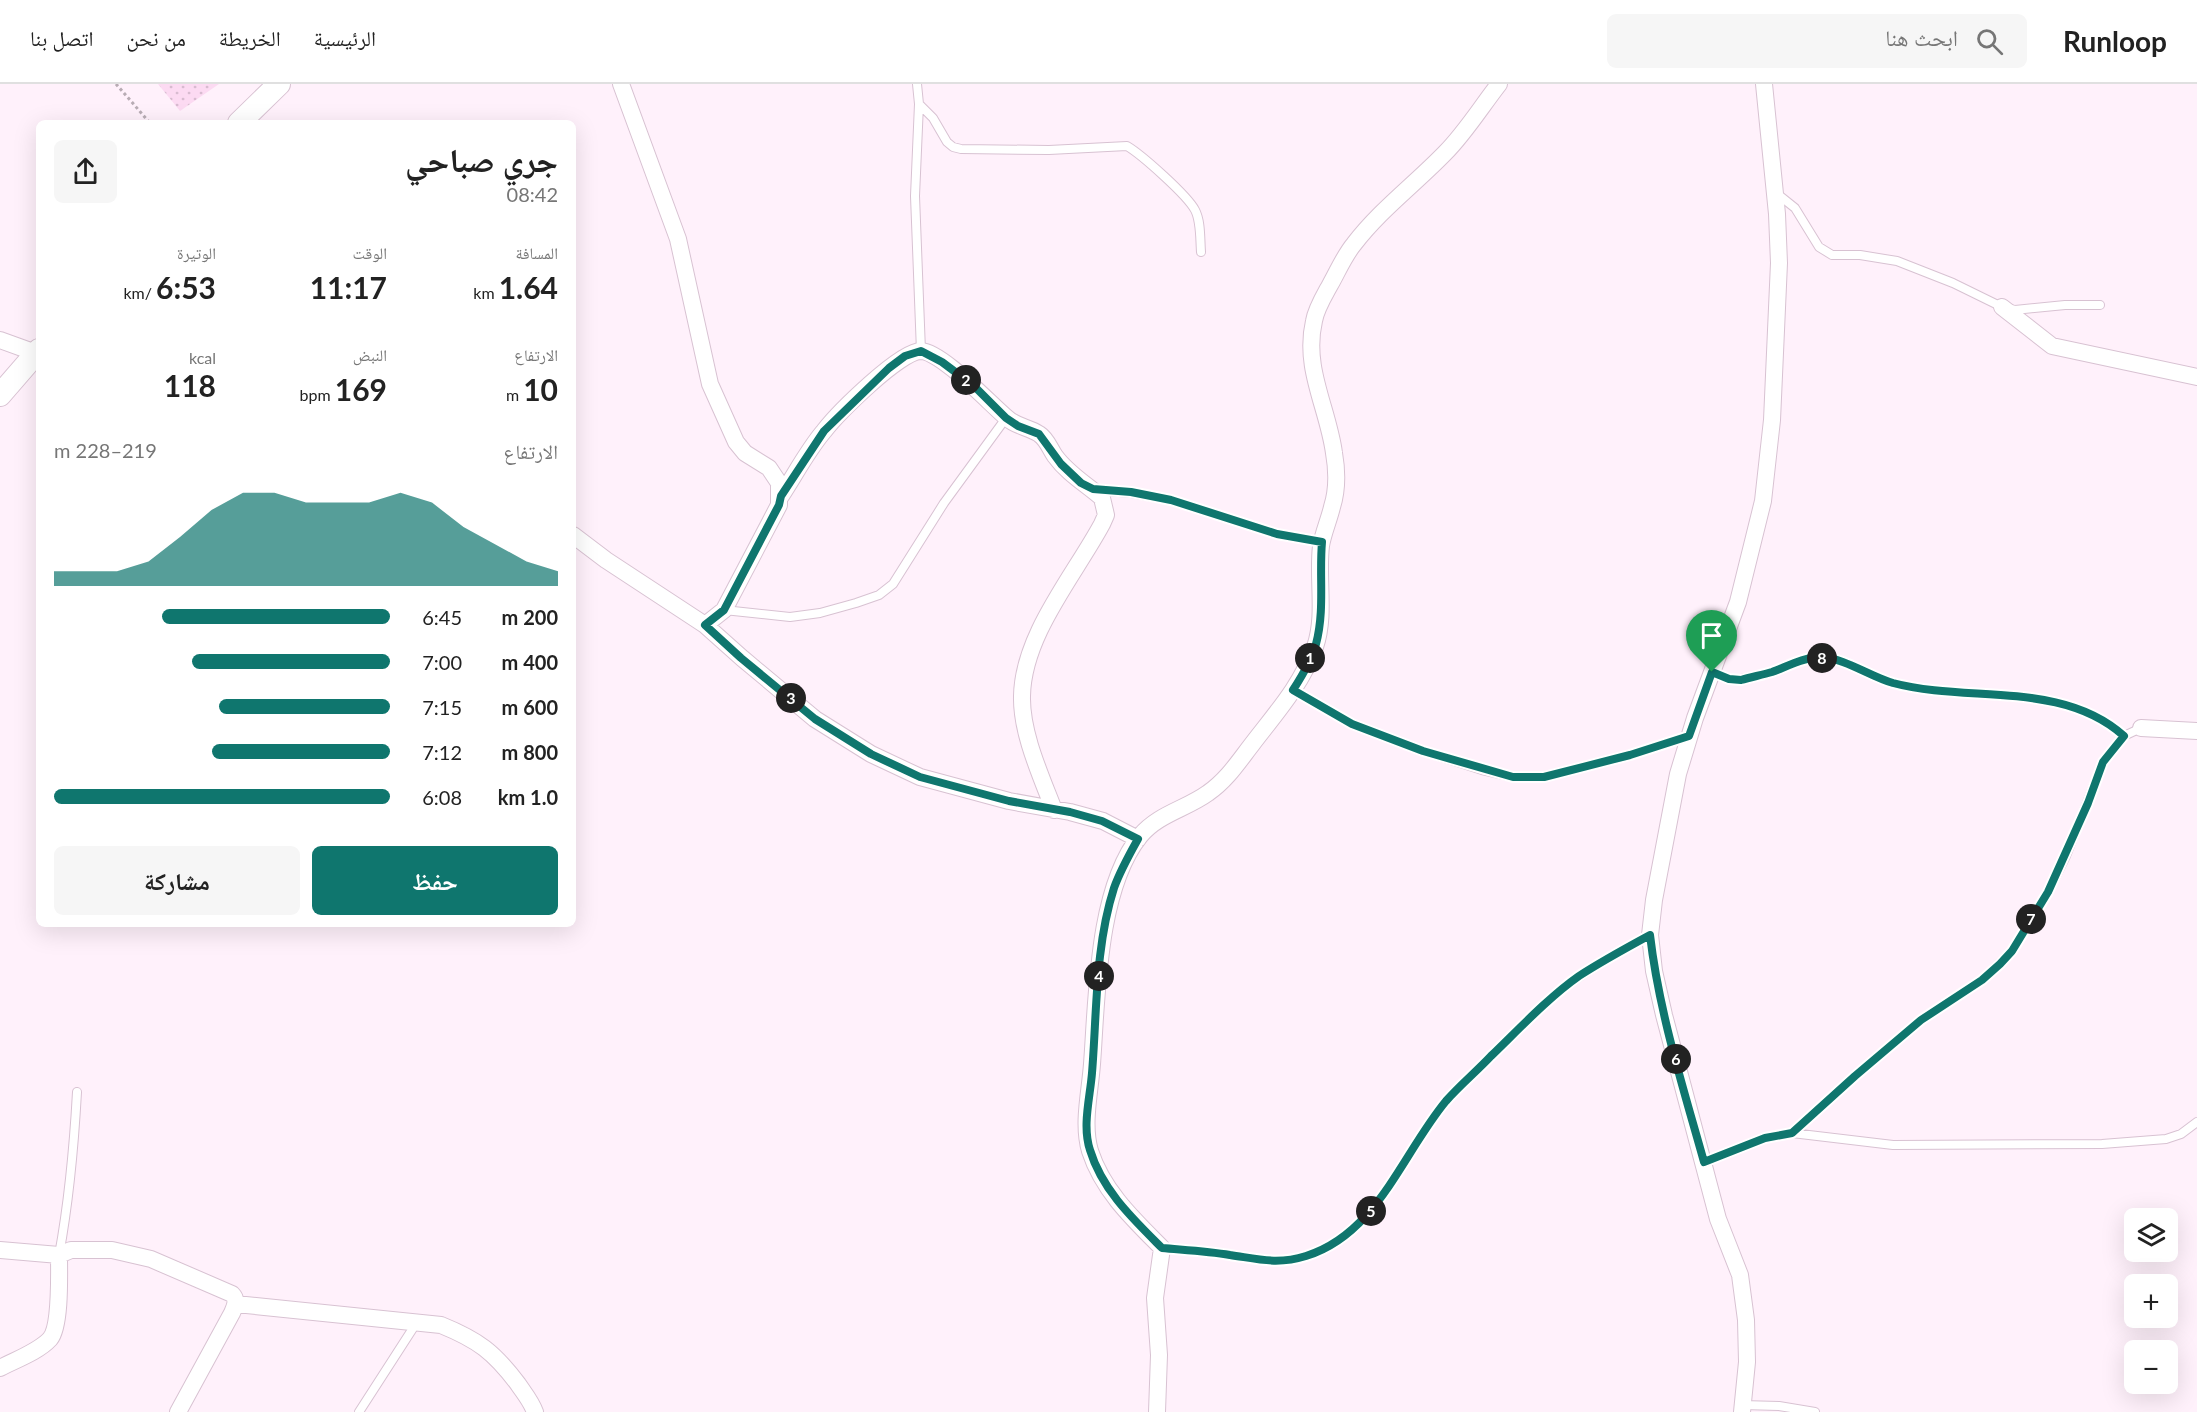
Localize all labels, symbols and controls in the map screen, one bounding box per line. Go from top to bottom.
search box [1607,14,2027,68]
text: ابحث هنا [1885,24,1958,51]
text: Runloop [2063,24,2167,58]
text: اتصل بنا [30,25,94,50]
text: من نحن [127,25,186,50]
text: الخريطة [219,25,281,50]
text: الرئيسية [314,25,376,50]
icon: search [1973,25,2006,58]
text: جري صباحي [405,139,558,179]
button: share [54,140,117,203]
text: 08:42 [507,182,558,206]
text: الوتيرة [177,243,216,262]
text: الوقت [353,243,387,262]
text: المسافة [516,243,558,262]
text: 6:53 [156,269,216,305]
text: 11:17 [310,269,387,305]
text: 1.64 [499,269,558,305]
text: /km [123,283,156,302]
text: km [473,283,499,302]
text: النبض [353,345,387,364]
text: الارتفاع [514,345,558,364]
text: kcal [189,348,216,367]
pin: 2 [951,365,981,395]
text: 118 [164,367,216,403]
text: 2 [961,370,971,389]
text: 169 [335,371,387,407]
text: 10 [523,371,558,407]
text: bpm [300,385,335,404]
text: m [506,385,523,404]
text: 219–228 m [54,438,157,462]
text: الارتفاع [503,439,558,463]
text: 6:45 [422,605,462,629]
text: 200 m [502,605,558,629]
pin [1686,610,1737,672]
icon: arrive [1695,619,1728,652]
pin: 1 [1295,643,1325,673]
pin: 8 [1807,643,1837,673]
text: 1 [1305,648,1315,667]
text: 8 [1817,648,1827,667]
text: 7:00 [422,650,462,674]
text: 400 m [502,650,558,674]
pin: 3 [776,683,806,713]
text: 3 [786,688,796,707]
text: 7:15 [422,695,462,719]
text: 600 m [502,695,558,719]
text: 7:12 [422,740,462,764]
text: 800 m [502,740,558,764]
text: 6:08 [422,785,462,809]
text: 1.0 km [498,785,558,809]
button: مشاركة [54,846,300,915]
button: حفظ [312,846,558,915]
pin: 7 [2016,904,2046,934]
text: 7 [2026,909,2036,928]
pin: 4 [1084,961,1114,991]
text: 4 [1094,966,1104,985]
pin: 6 [1661,1044,1691,1074]
text: 6 [1671,1049,1681,1068]
pin: 5 [1356,1196,1386,1226]
text: 5 [1366,1201,1376,1220]
map controls [2124,1208,2178,1394]
button: layers [2124,1208,2178,1262]
button: + [2124,1274,2178,1328]
button: − [2124,1340,2178,1394]

